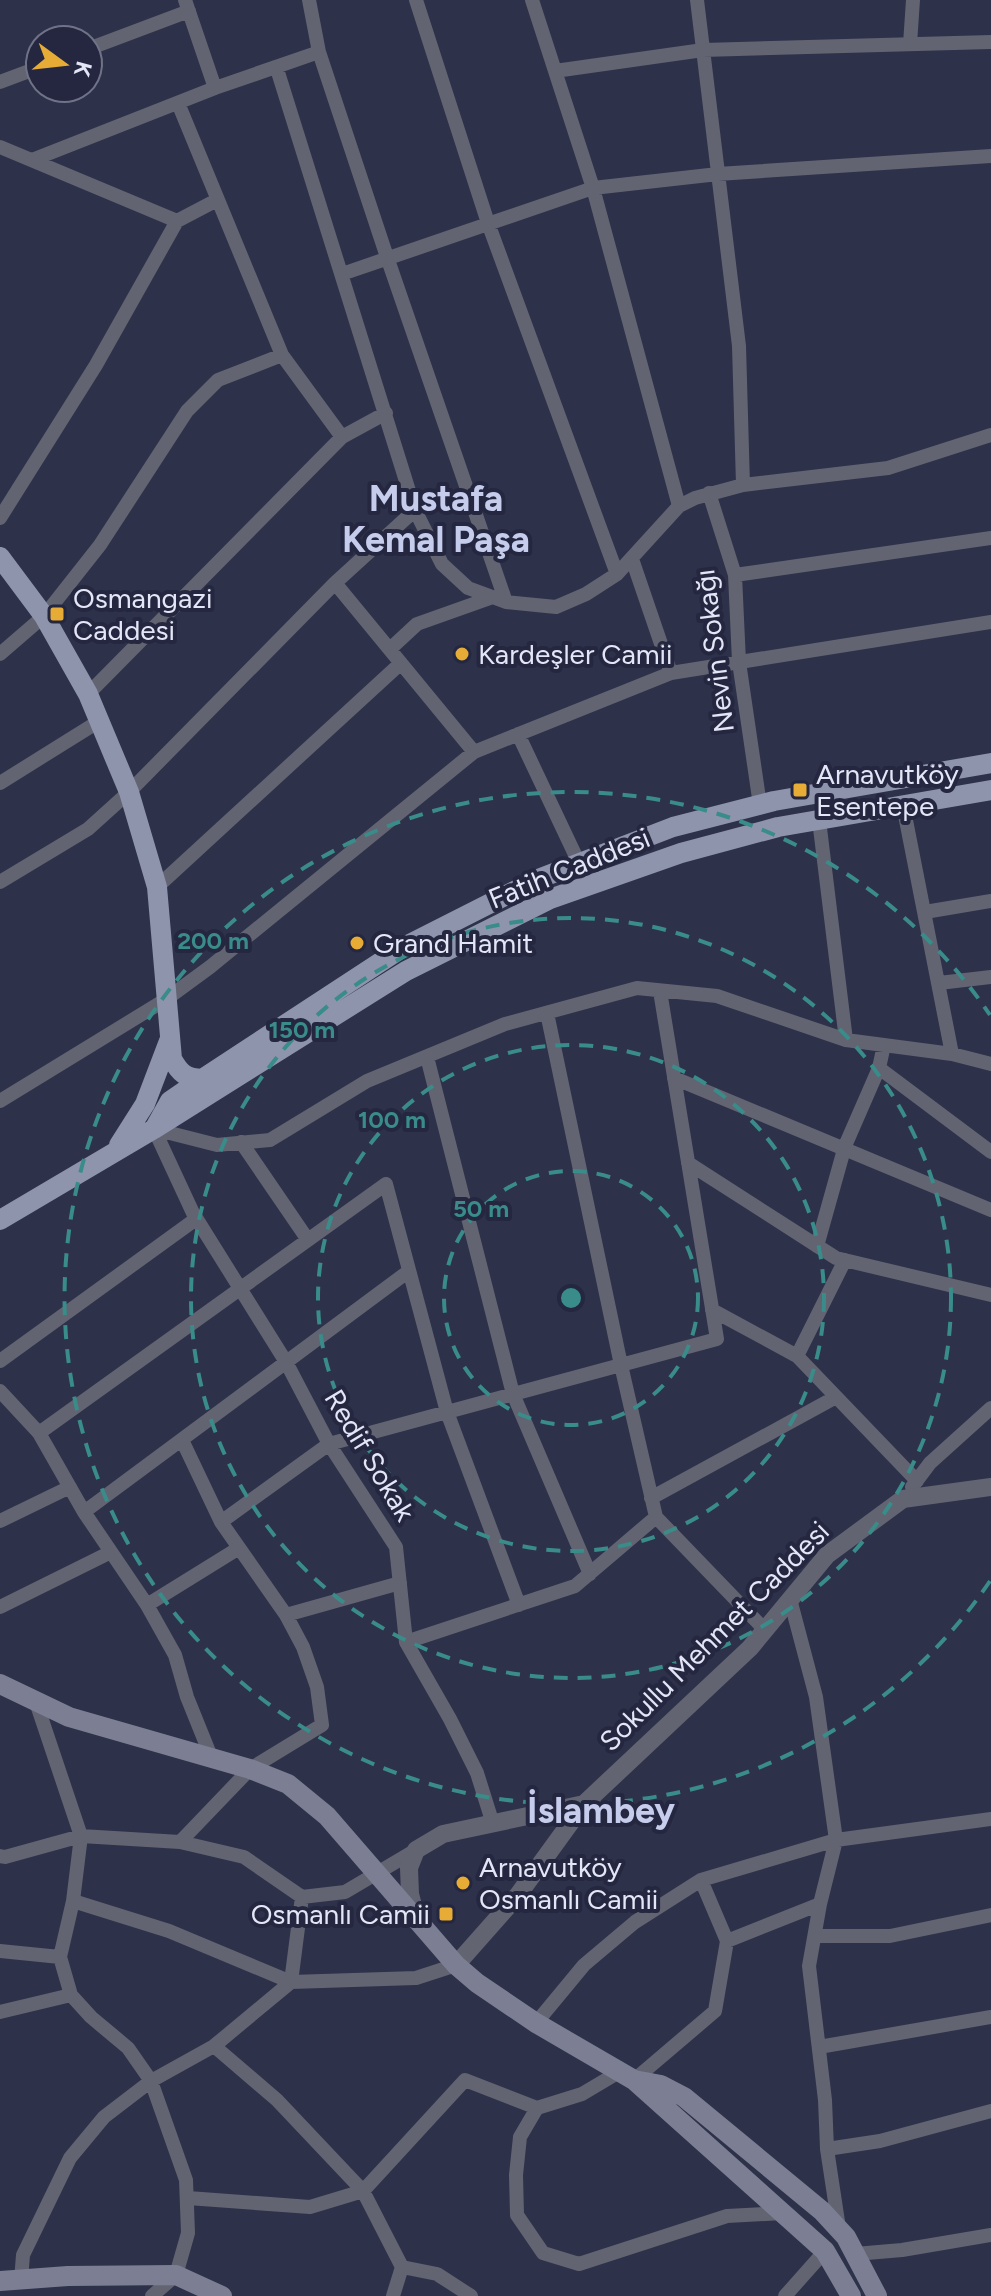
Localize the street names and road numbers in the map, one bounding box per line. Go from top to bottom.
street label: Nevin Sokağı [687,567,741,735]
street label: Fatih Caddesi [483,820,655,916]
street label: Redif Sokak [317,1383,423,1527]
street label: Sokullu Mehmet Caddesi [592,1514,836,1758]

